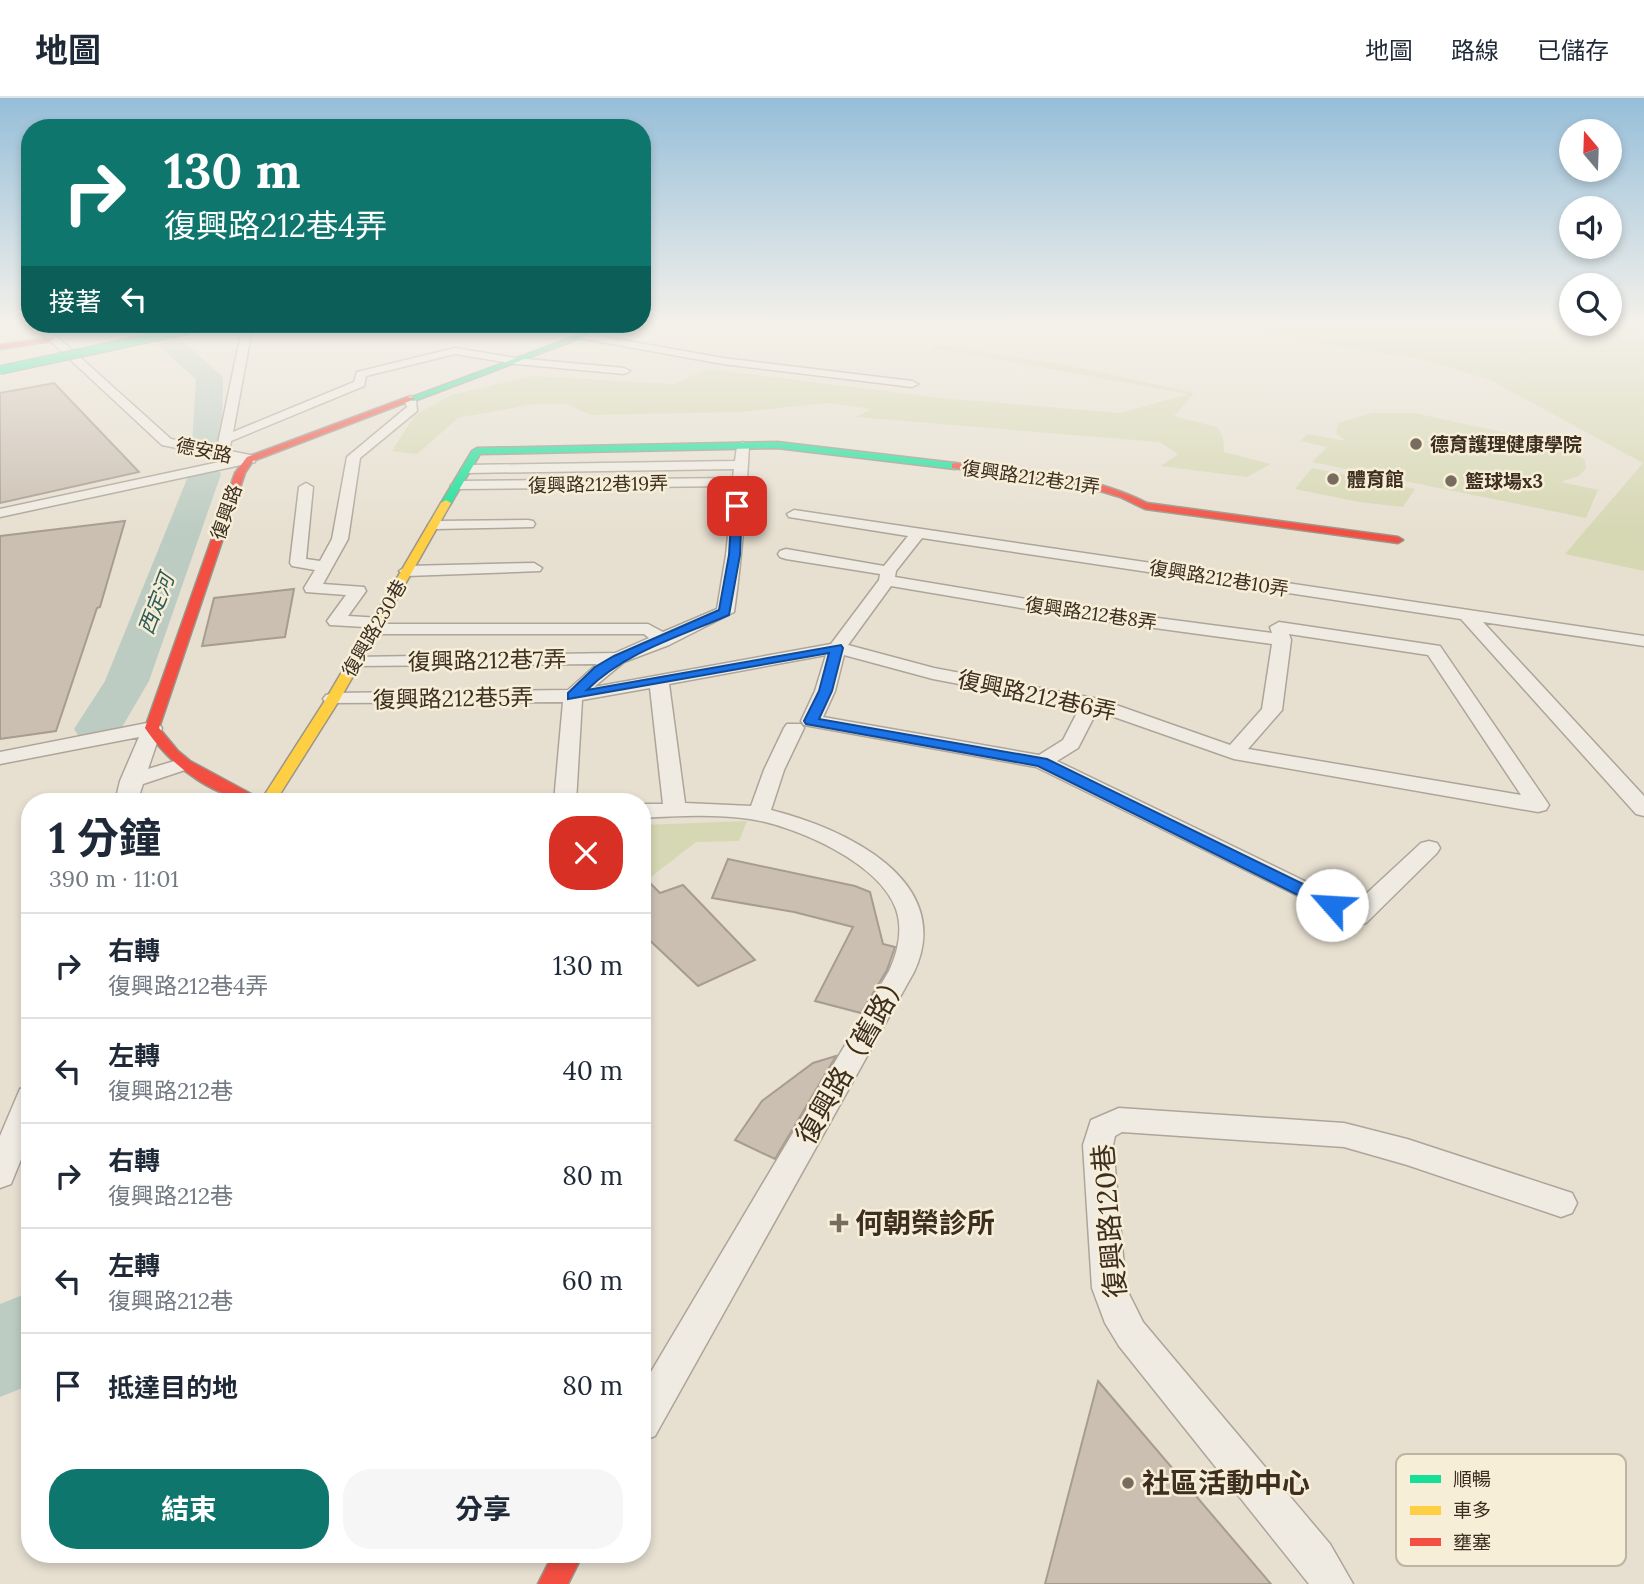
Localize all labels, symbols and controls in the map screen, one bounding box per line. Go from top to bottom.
text: 地圖 [35,29,101,71]
text: 地圖 [1365,35,1413,66]
text: 路線 [1451,35,1499,66]
text: 已儲存 [1537,35,1609,66]
north arrow [1559,119,1622,182]
map controls [1559,119,1622,336]
text: 130 m [164,139,300,201]
icon: right [49,147,140,238]
button: sound [1559,196,1622,259]
text: 復興路212巷4弄 [164,205,387,246]
button: search [1559,273,1622,336]
icon: left [115,280,153,318]
text: 接著 [49,285,101,318]
street label: 德安路 [174,432,234,468]
place label: 德育護理健康學院 [1430,432,1582,456]
marker: 德育護理健康學院 [1408,436,1424,452]
street label: 復興路212巷21弄 [960,455,1102,499]
place label: 體育館 [1347,467,1404,491]
place label: 籃球場x3 [1465,469,1543,493]
street label: 復興路212巷19弄 [528,471,668,497]
marker: 體育館 [1325,471,1341,487]
marker: 籃球場x3 [1443,473,1459,489]
pin [707,476,767,536]
street label: 復興路 [205,481,247,543]
icon: arrive [718,487,756,525]
street label: 復興路212巷10弄 [1147,555,1291,601]
water label: 西定河 [132,566,181,638]
street label: 復興路230巷 [337,575,411,681]
street label: 復興路212巷8弄 [1023,592,1159,634]
street label: 復興路212巷7弄 [407,644,567,676]
street label: 復興路212巷6弄 [955,664,1119,726]
street label: 復興路212巷5弄 [372,682,534,714]
text: 1 分鐘 [49,811,161,865]
button: close [549,816,623,890]
text: 390 m · 11:01 [49,864,179,893]
position arrow [1295,868,1369,942]
text: 右轉 [108,934,160,967]
icon: right [49,947,87,985]
text: 130 m [553,949,623,982]
street label: 復興路（舊路） [787,963,917,1151]
text: 復興路212巷4弄 [108,971,269,1000]
text: 左轉 [108,1039,160,1072]
icon: left [49,1052,87,1090]
text: 40 m [563,1054,623,1087]
text: 復興路212巷 [108,1076,233,1105]
street label: 復興路120巷 [1084,1142,1134,1300]
text: 右轉 [108,1144,160,1177]
icon: right [49,1157,87,1195]
text: 80 m [562,1159,623,1192]
text: 復興路212巷 [108,1181,233,1210]
place label: 何朝榮診所 [855,1205,995,1241]
marker: 何朝榮診所 [829,1213,849,1233]
text: 左轉 [108,1249,160,1282]
icon: left [49,1262,87,1300]
text: 60 m [562,1264,623,1297]
text: 復興路212巷 [108,1286,233,1315]
icon: arrive [49,1367,87,1405]
text: 80 m [562,1369,623,1402]
text: 抵達目的地 [108,1371,238,1404]
legend [1396,1454,1626,1566]
place label: 社區活動中心 [1142,1465,1310,1501]
text: 順暢 [1453,1467,1491,1491]
button: 結束 [49,1469,329,1549]
button: 分享 [343,1469,623,1549]
marker: 社區活動中心 [1120,1475,1136,1491]
text: 車多 [1453,1498,1491,1522]
text: 壅塞 [1453,1530,1491,1554]

